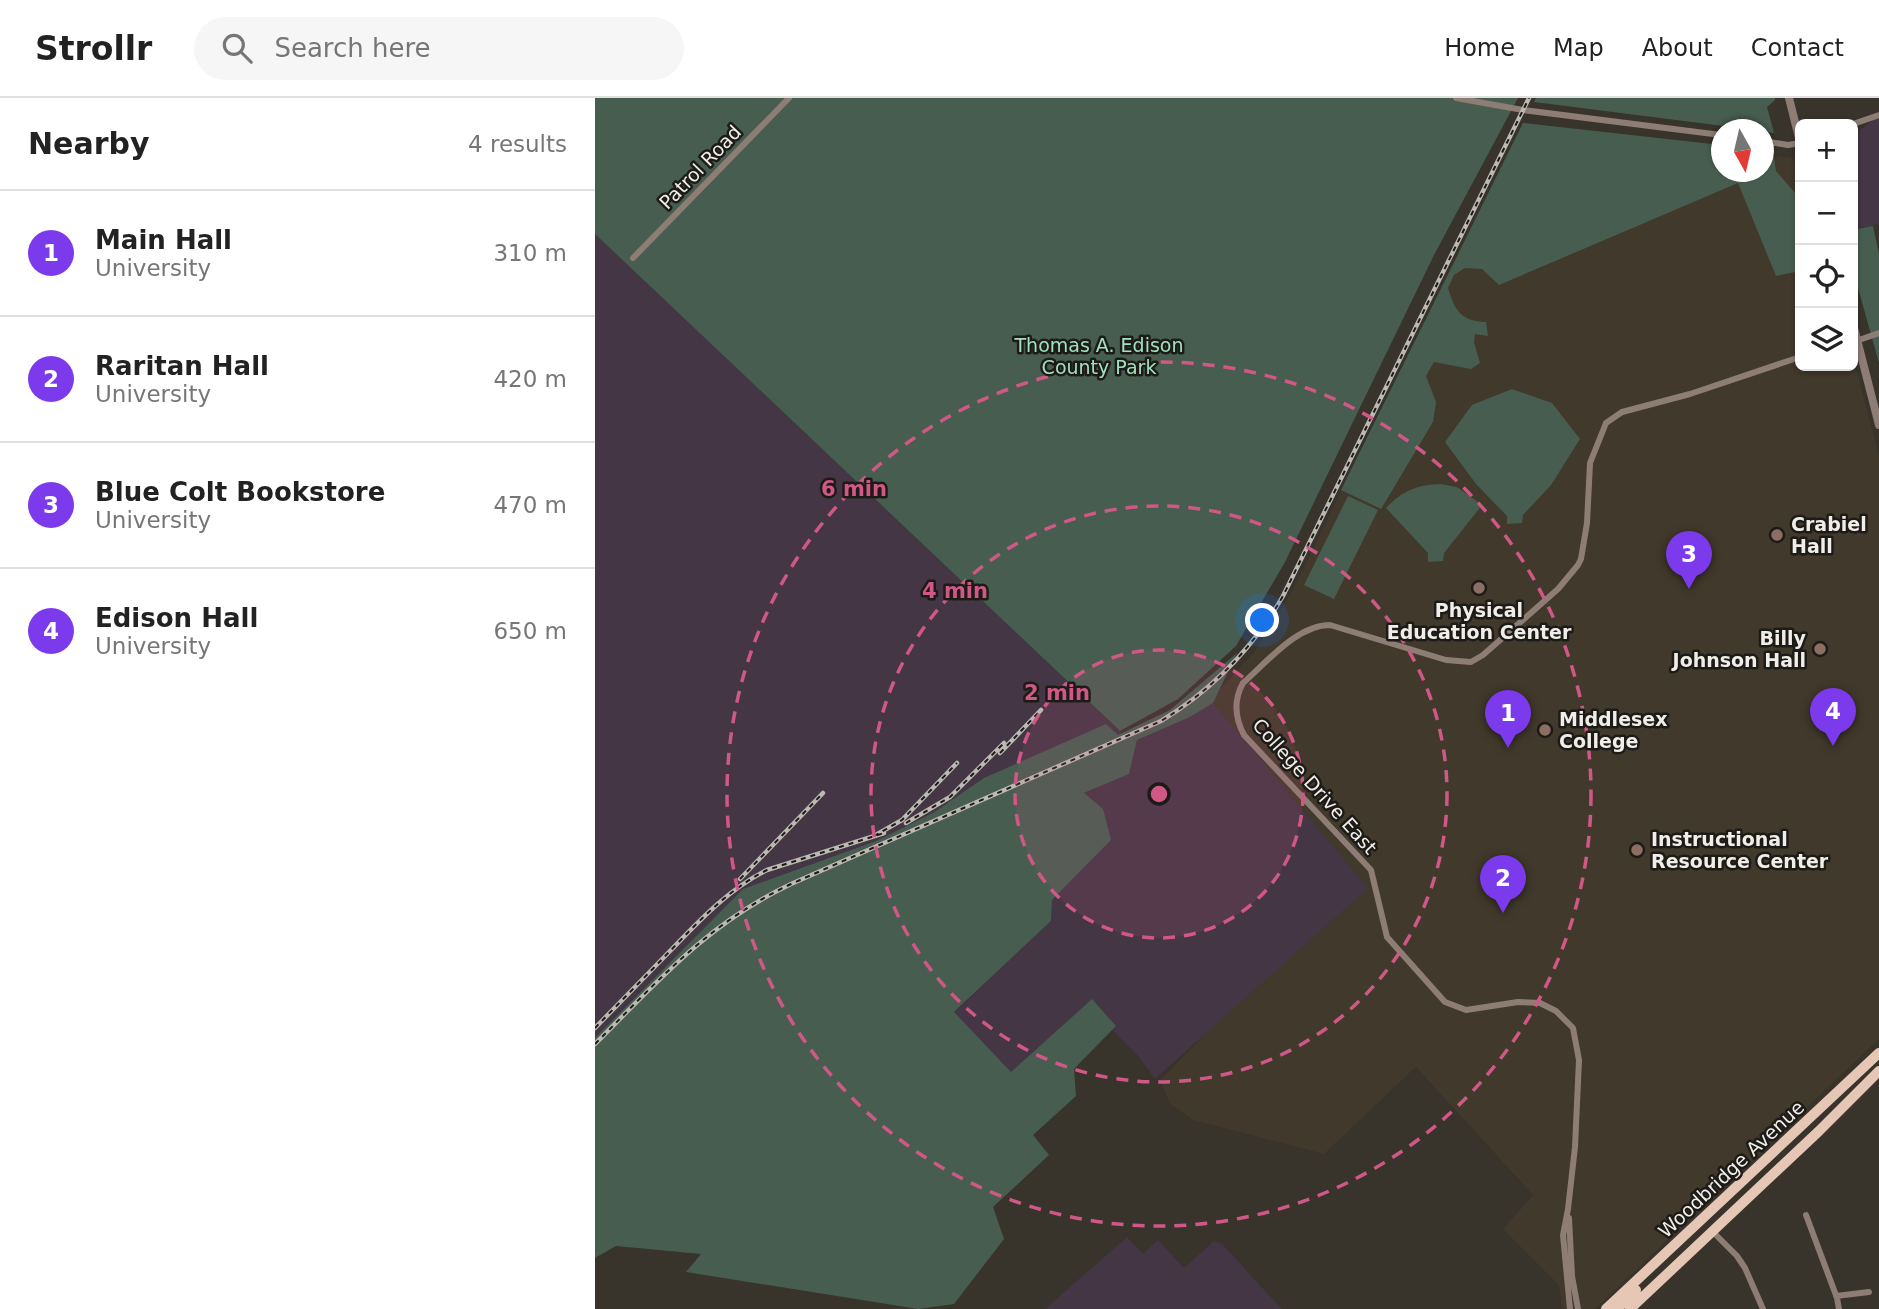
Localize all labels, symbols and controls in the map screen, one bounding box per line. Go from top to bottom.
search box [194,17,684,80]
text: Strollr [35,29,152,68]
icon: search [218,29,256,67]
text: Search here [274,33,431,63]
text: Home [1444,34,1515,62]
text: Map [1553,34,1604,62]
text: About [1642,34,1713,62]
text: Contact [1751,34,1844,62]
north arrow [1711,119,1774,182]
map controls [1795,119,1858,371]
button: + [1795,119,1858,182]
street label: Patrol Road [655,121,745,213]
text: Nearby [28,126,150,161]
text: 4 results [468,131,567,157]
button: − [1795,182,1858,245]
text: Main Hall [95,225,232,255]
text: 1 [43,240,59,266]
text: 310 m [493,240,567,266]
button: locate [1795,245,1858,308]
text: University [95,255,211,281]
button: layers [1795,308,1858,371]
park label: Thomas A. Edison County Park [1013,334,1184,378]
text: Raritan Hall [95,351,269,381]
text: 2 [43,366,59,392]
text: 420 m [493,366,567,392]
text: University [95,381,211,407]
text: Blue Colt Bookstore [95,477,385,507]
text: 6 min [821,477,887,501]
text: 3 [43,492,59,518]
text: 470 m [493,492,567,518]
text: University [95,507,211,533]
place label: Crabiel Hall [1791,513,1867,557]
marker: Crabiel Hall [1769,527,1785,543]
pin: 3 [1666,531,1712,589]
text: 4 min [922,579,988,603]
marker: Physical Education Center [1471,580,1487,596]
place label: Physical Education Center [1387,599,1572,643]
text: Edison Hall [95,603,258,633]
your location [1245,603,1279,637]
text: 4 [43,618,59,644]
text: 650 m [493,618,567,644]
place label: Billy Johnson Hall [1671,627,1807,671]
text: University [95,633,211,659]
marker: Billy Johnson Hall [1812,641,1828,657]
text: 2 min [1024,681,1090,705]
pin: 4 [1810,688,1856,746]
pin: 1 [1485,690,1531,748]
place label: Middlesex College [1559,708,1667,752]
street label: College Drive East [1248,714,1382,858]
marker: Middlesex College [1537,722,1553,738]
centre of rings [1147,782,1171,806]
place label: Instructional Resource Center [1651,828,1829,872]
marker: Instructional Resource Center [1629,842,1645,858]
pin: 2 [1480,855,1526,913]
street label: Woodbridge Avenue [1654,1096,1808,1242]

